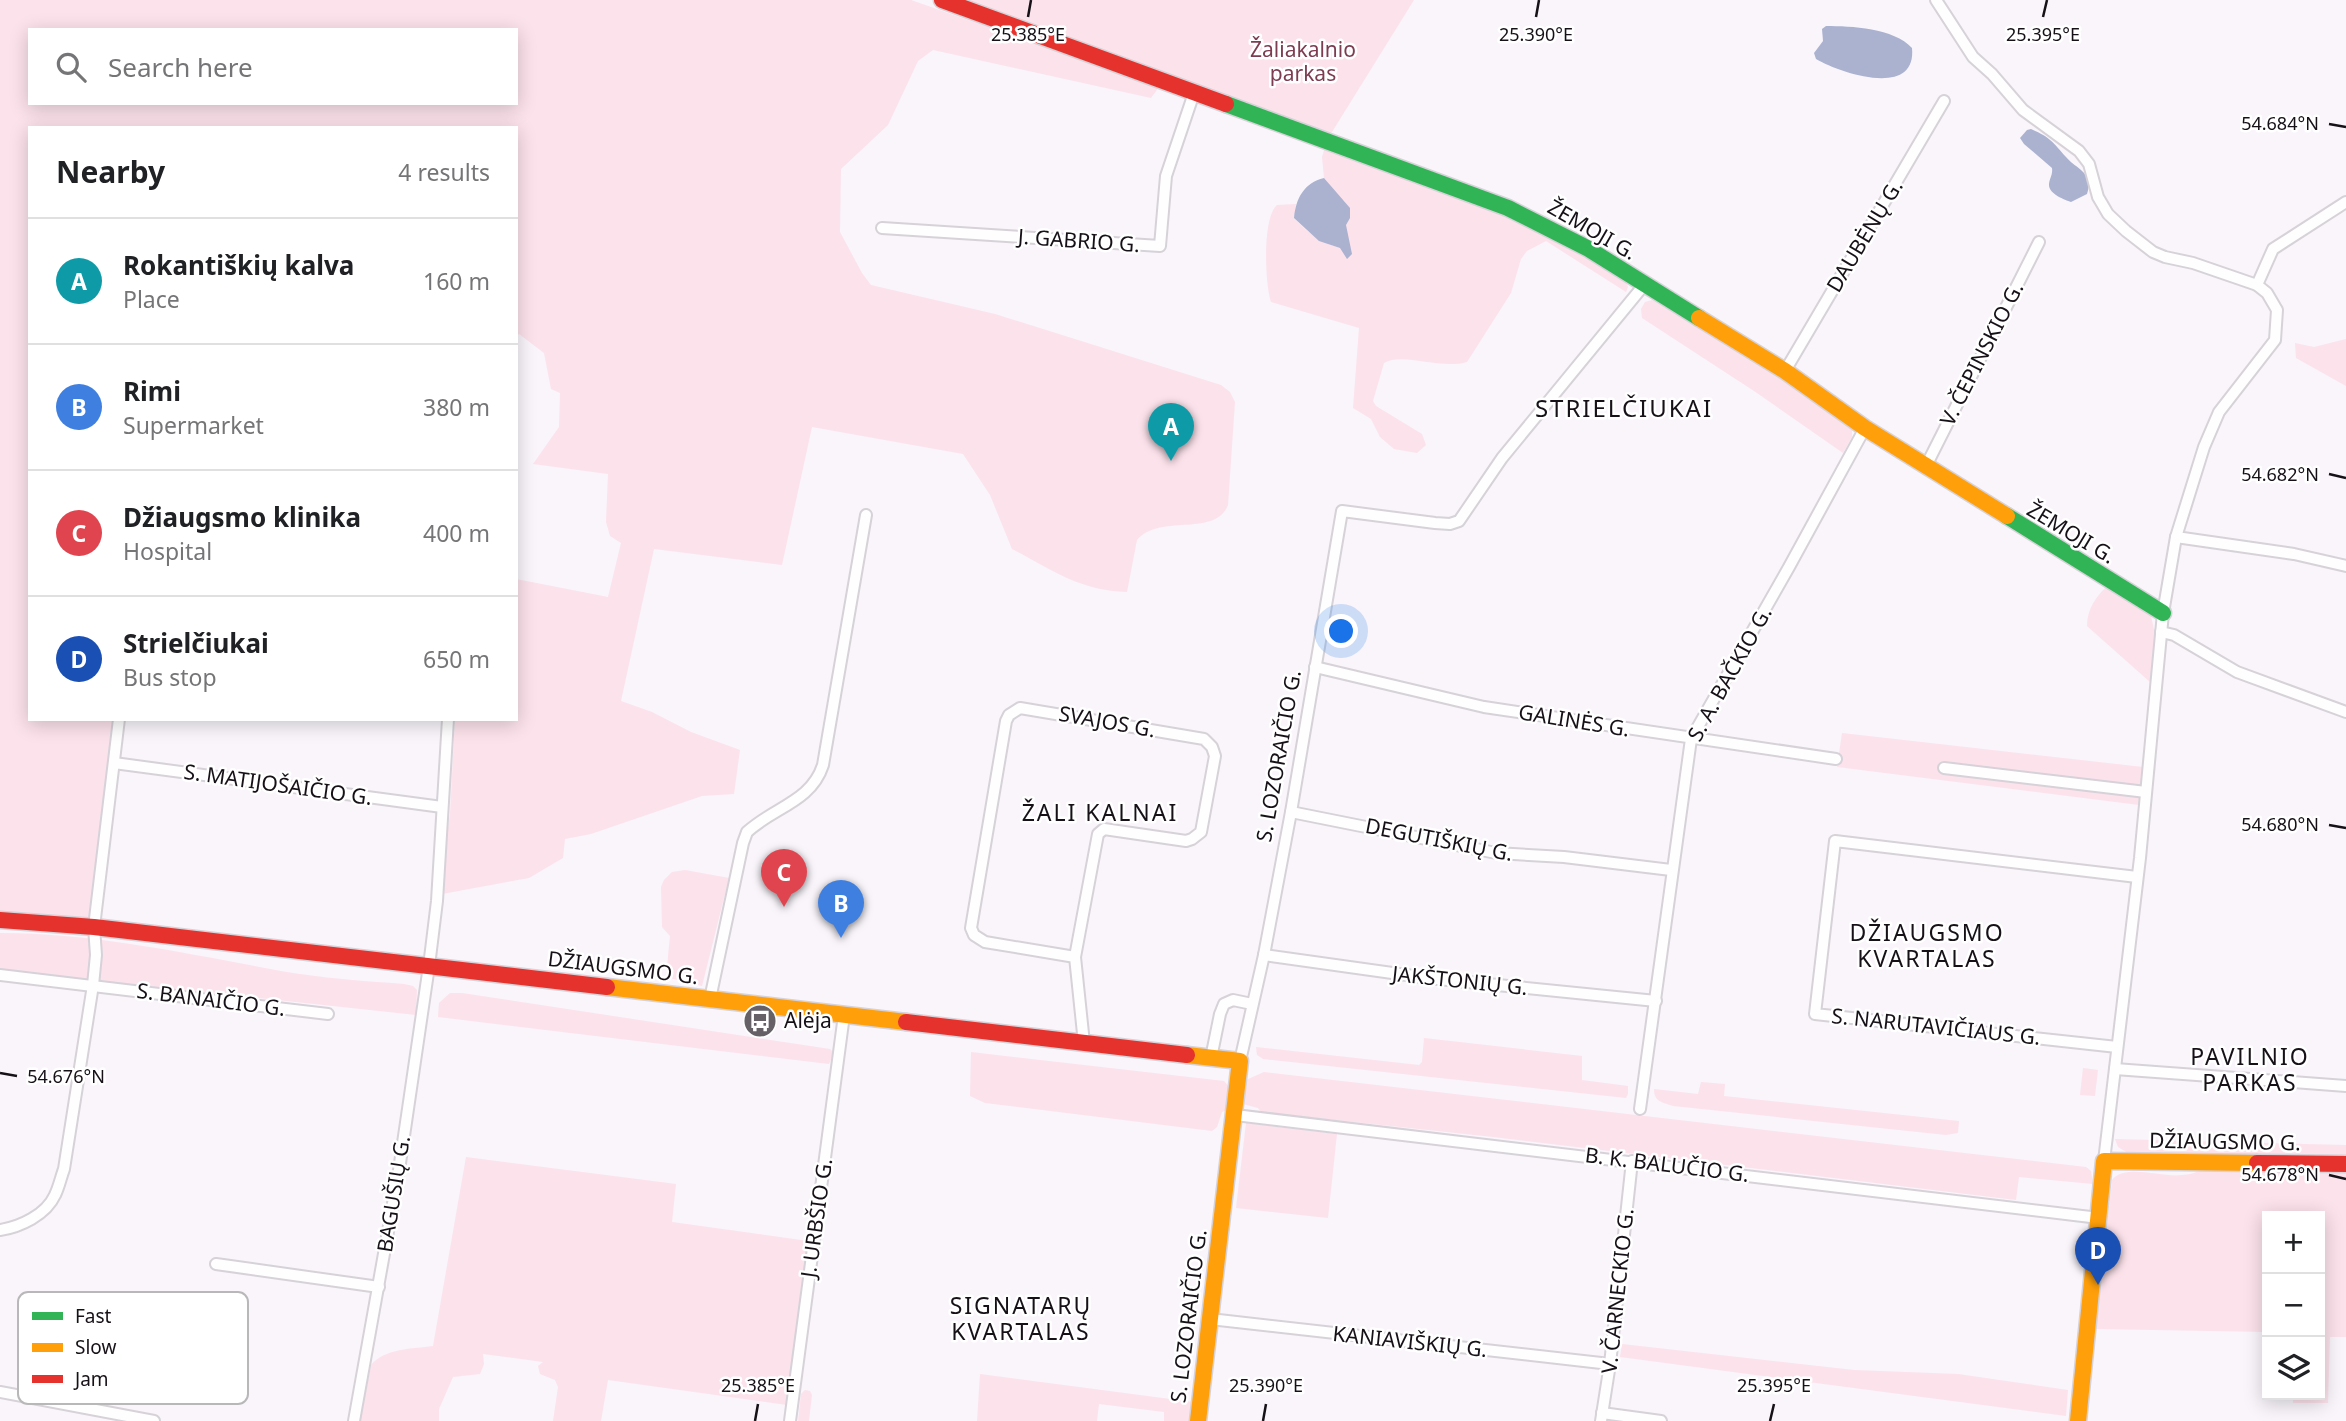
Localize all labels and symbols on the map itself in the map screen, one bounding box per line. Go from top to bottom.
text: 25.385°E [991,22,1065,46]
text: 25.390°E [1499,22,1573,46]
text: 25.395°E [2006,22,2080,46]
park label: Žaliakalnio parkas [1250,35,1356,87]
text: 54.684°N [2241,111,2319,135]
street label: DAUBĖNŲ G. [1820,174,1909,297]
street label: ŽEMOJI G. [1543,192,1642,266]
street label: J. GABRIO G. [1015,222,1141,258]
street label: V. ČEPINSKIO G. [1933,277,2029,430]
district label: STRIELČIUKAI [1535,391,1713,424]
pin: A [1148,403,1194,461]
text: 54.682°N [2241,462,2319,486]
street label: ŽEMOJI G. [2022,495,2121,569]
street label: S. A. BAČKIO G. [1681,601,1778,746]
your location [1324,614,1358,648]
street label: S. LOZORAIČIO G. [1249,668,1307,844]
street label: GALINĖS G. [1516,697,1632,743]
street label: SVAJOS G. [1057,699,1158,743]
street label: S. MATIJOŠAIČIO G. [182,757,374,811]
district label: ŽALI KALNAI [1022,796,1178,828]
street label: DEGUTIŠKIŲ G. [1363,811,1515,867]
text: 54.680°N [2241,812,2319,836]
pin: C [761,849,807,907]
pin: B [818,880,864,938]
district label: DŽIAUGSMO KVARTALAS [1849,916,2005,974]
street label: DŽIAUGSMO G. [546,944,700,990]
street label: JAKŠTONIŲ G. [1389,959,1529,1001]
street label: S. BANAIČIO G. [135,976,287,1022]
street label: S. NARUTAVIČIAUS G. [1830,1001,2042,1051]
bus stop icon: Alėja [741,1002,779,1040]
place label: Alėja [784,1006,832,1034]
district label: PAVILNIO PARKAS [2190,1040,2310,1098]
text: 54.676°N [27,1064,105,1088]
street label: DŽIAUGSMO G. [2149,1126,2301,1156]
street label: BAGUŠIŲ G. [370,1134,416,1254]
street label: B. K. BALUČIO G. [1584,1140,1751,1188]
street label: J. URBŠIO G. [793,1156,838,1281]
text: 54.678°N [2241,1162,2319,1186]
street label: V. ČARNECKIO G. [1594,1207,1640,1375]
pin: D [2075,1227,2121,1285]
street label: S. LOZORAIČIO G. [1163,1228,1213,1404]
district label: SIGNATARŲ KVARTALAS [950,1289,1092,1347]
legend [18,1292,248,1404]
text: Fast [75,1303,112,1329]
street label: KANIAVIŠKIŲ G. [1331,1319,1489,1363]
text: Slow [75,1334,116,1360]
text: Jam [73,1366,109,1392]
text: 25.385°E [721,1373,795,1397]
text: 25.390°E [1229,1373,1303,1397]
text: 25.395°E [1737,1373,1811,1397]

